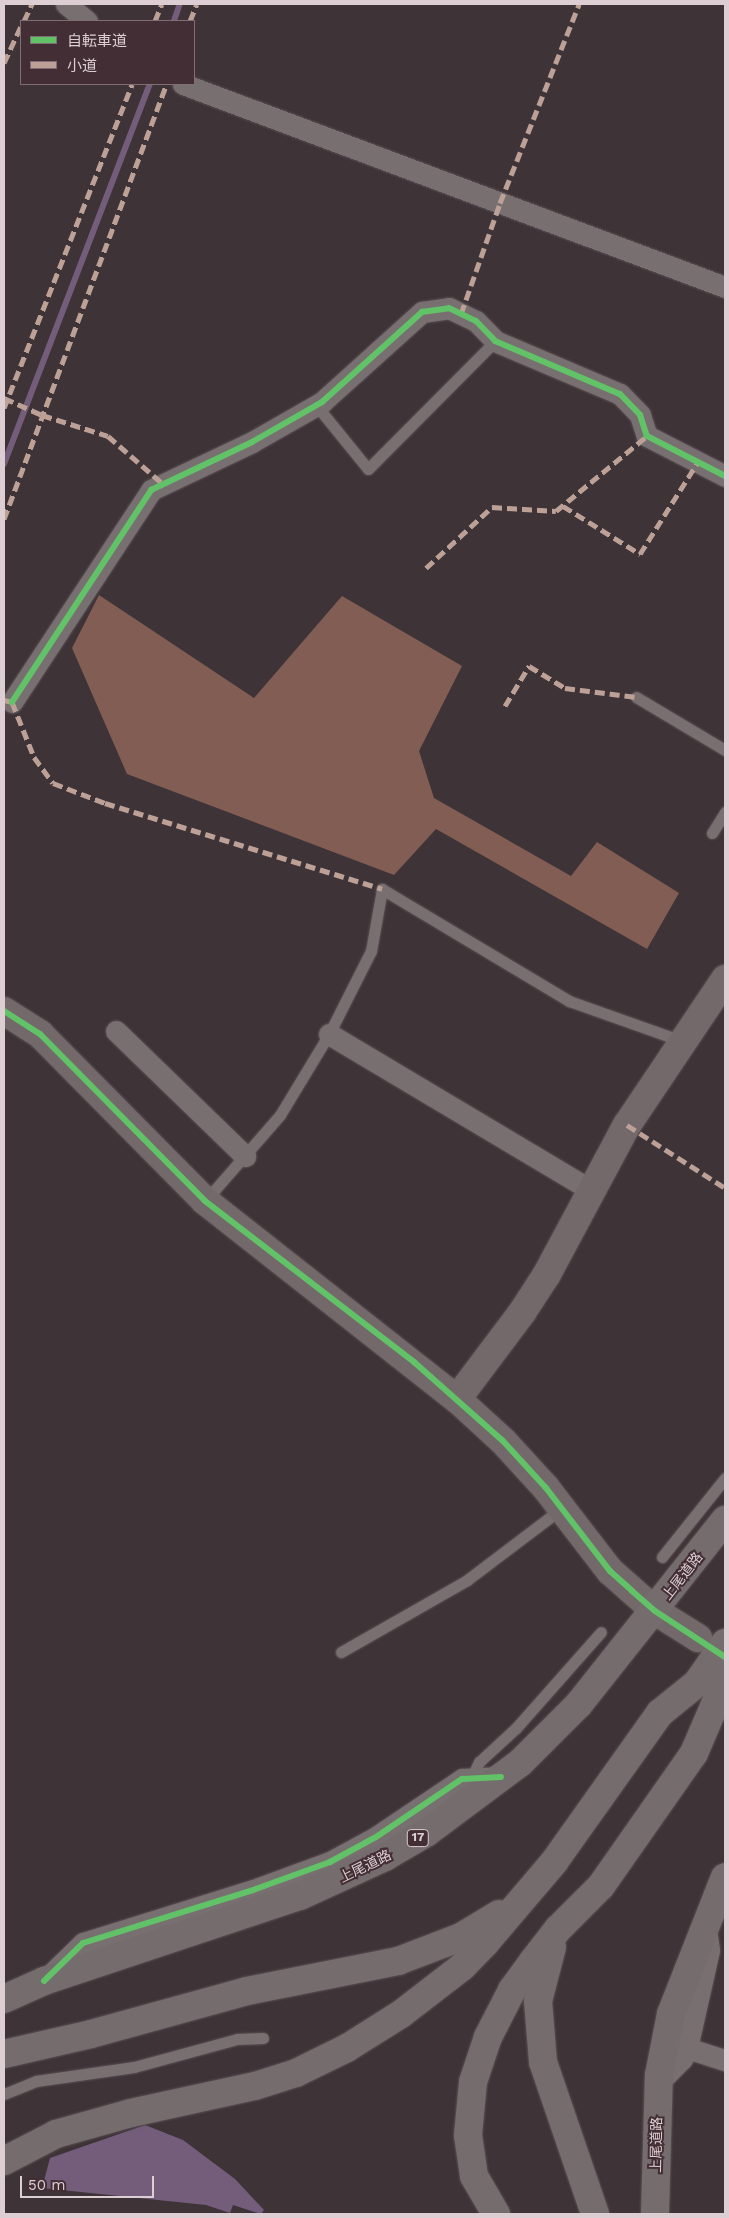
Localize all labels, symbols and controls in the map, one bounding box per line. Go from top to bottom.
legend [20,20,195,85]
text: 自転車道 [67,32,127,50]
text: 小道 [67,57,97,75]
street label: 上尾道路 [658,1549,706,1603]
road number: 17 [407,1829,429,1848]
street label: 上尾道路 [336,1846,394,1886]
street label: 上尾道路 [647,2117,665,2173]
scale bar [22,2166,156,2198]
text: 50 m [28,2176,65,2194]

